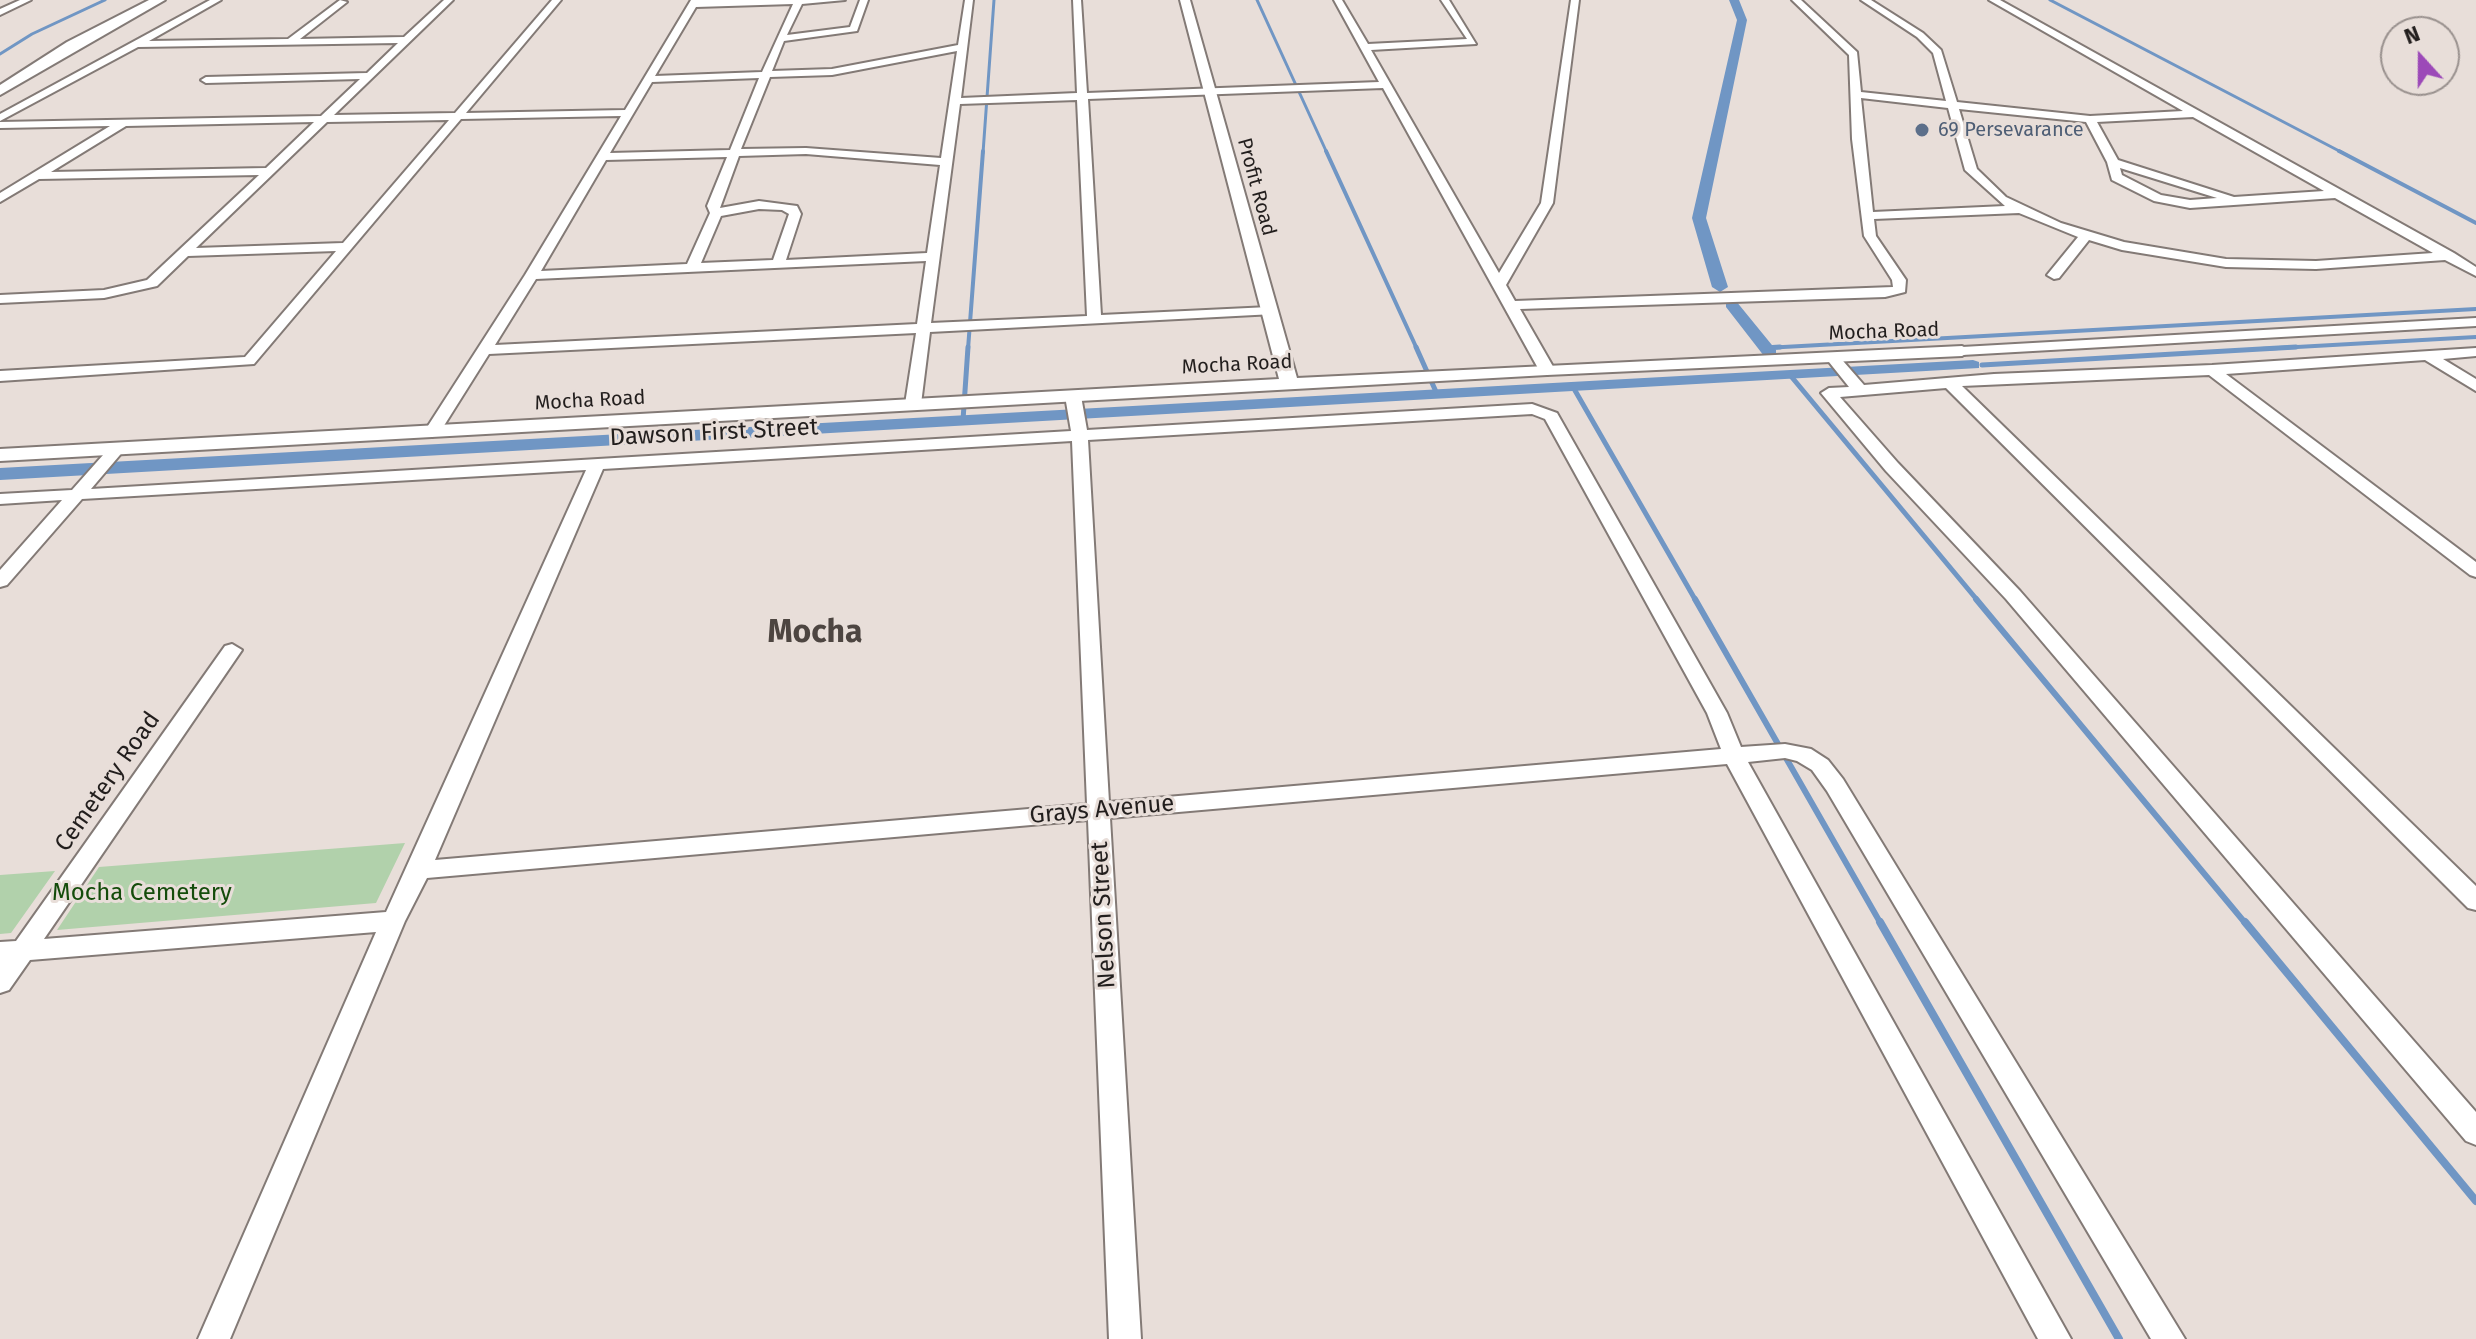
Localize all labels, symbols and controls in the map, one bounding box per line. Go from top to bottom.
north arrow [2380,16,2460,96]
text: N [2400,20,2424,50]
place label: 69 Persevarance [1938,118,2084,142]
marker: 69 Persevarance [1913,121,1931,139]
street label: Profit Road [1231,136,1281,238]
street label: Mocha Road [1828,318,1940,346]
street label: Mocha Road [1181,350,1293,380]
street label: Mocha Road [534,386,646,416]
street label: Dawson First Street [609,413,819,453]
district label: Mocha [767,614,863,652]
street label: Cemetery Road [49,707,167,857]
street label: Grays Avenue [1028,789,1176,831]
street label: Nelson Street [1086,841,1122,989]
park label: Mocha Cemetery [52,879,232,907]

